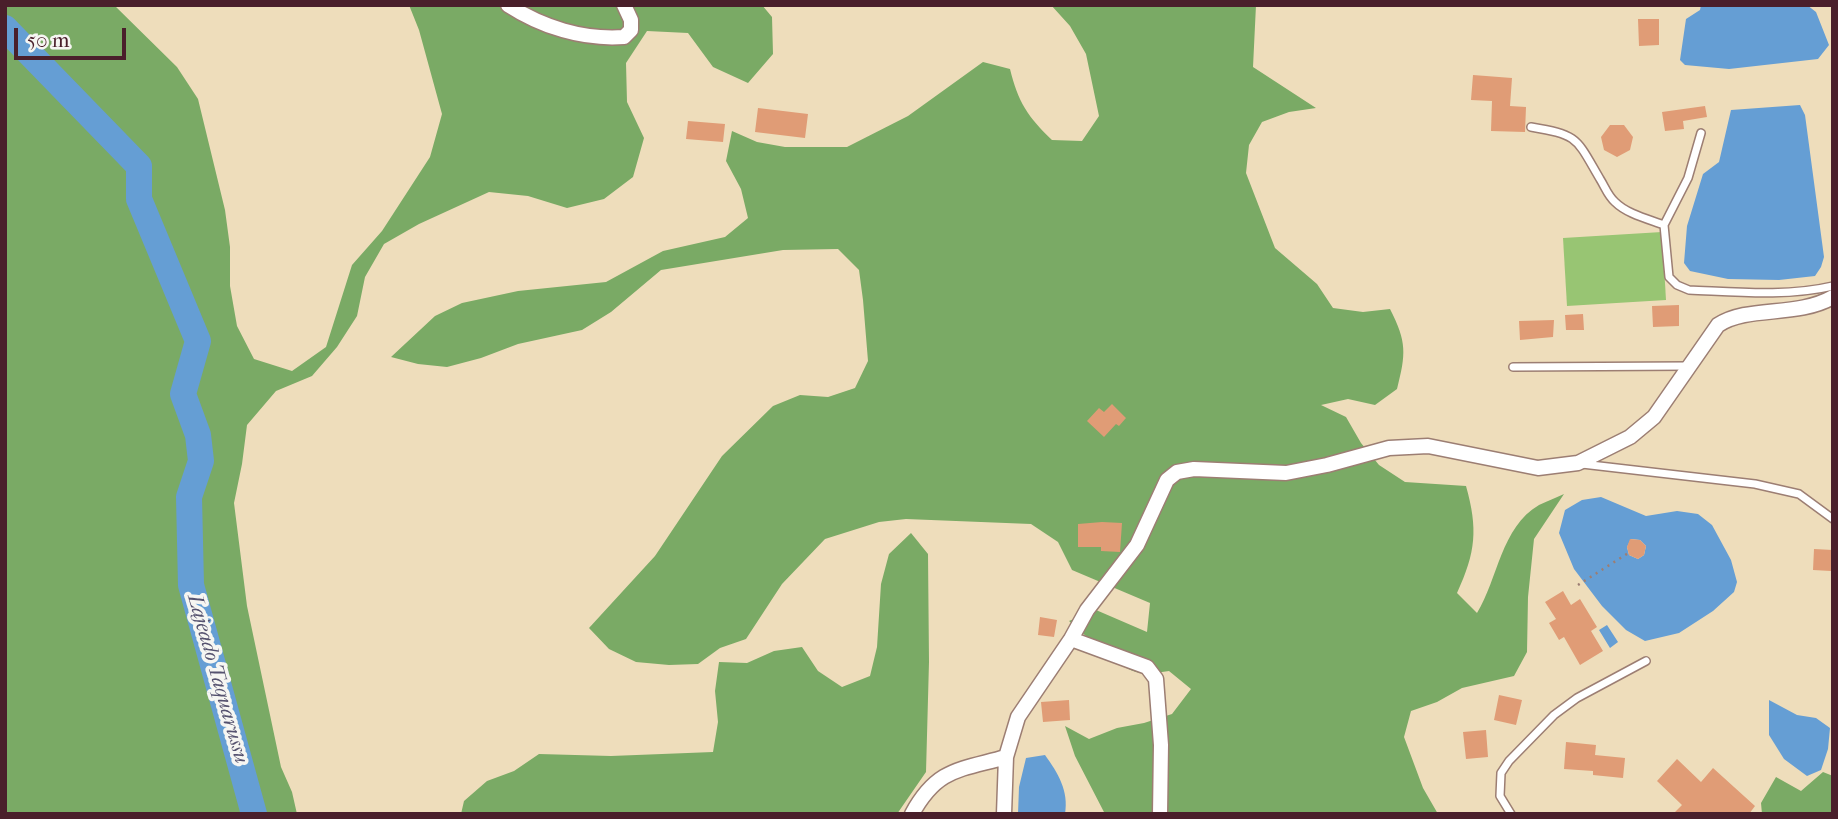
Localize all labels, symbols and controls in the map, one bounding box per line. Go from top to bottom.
scale bar [18,14,130,58]
text: 50 m [27,28,70,52]
water label: Lajeado Taquarussu [181,592,253,766]

